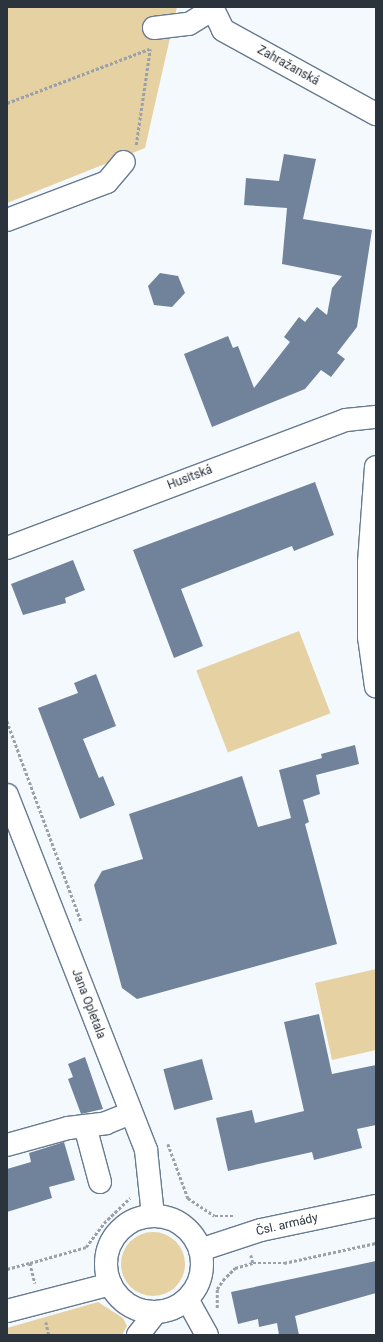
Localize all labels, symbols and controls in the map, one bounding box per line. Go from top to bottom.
street label: Zahražanská [255,43,321,89]
street label: Husitská [165,463,215,493]
street label: Jana Opletala [68,967,108,1041]
street label: Čsl. armády [255,1211,319,1239]

